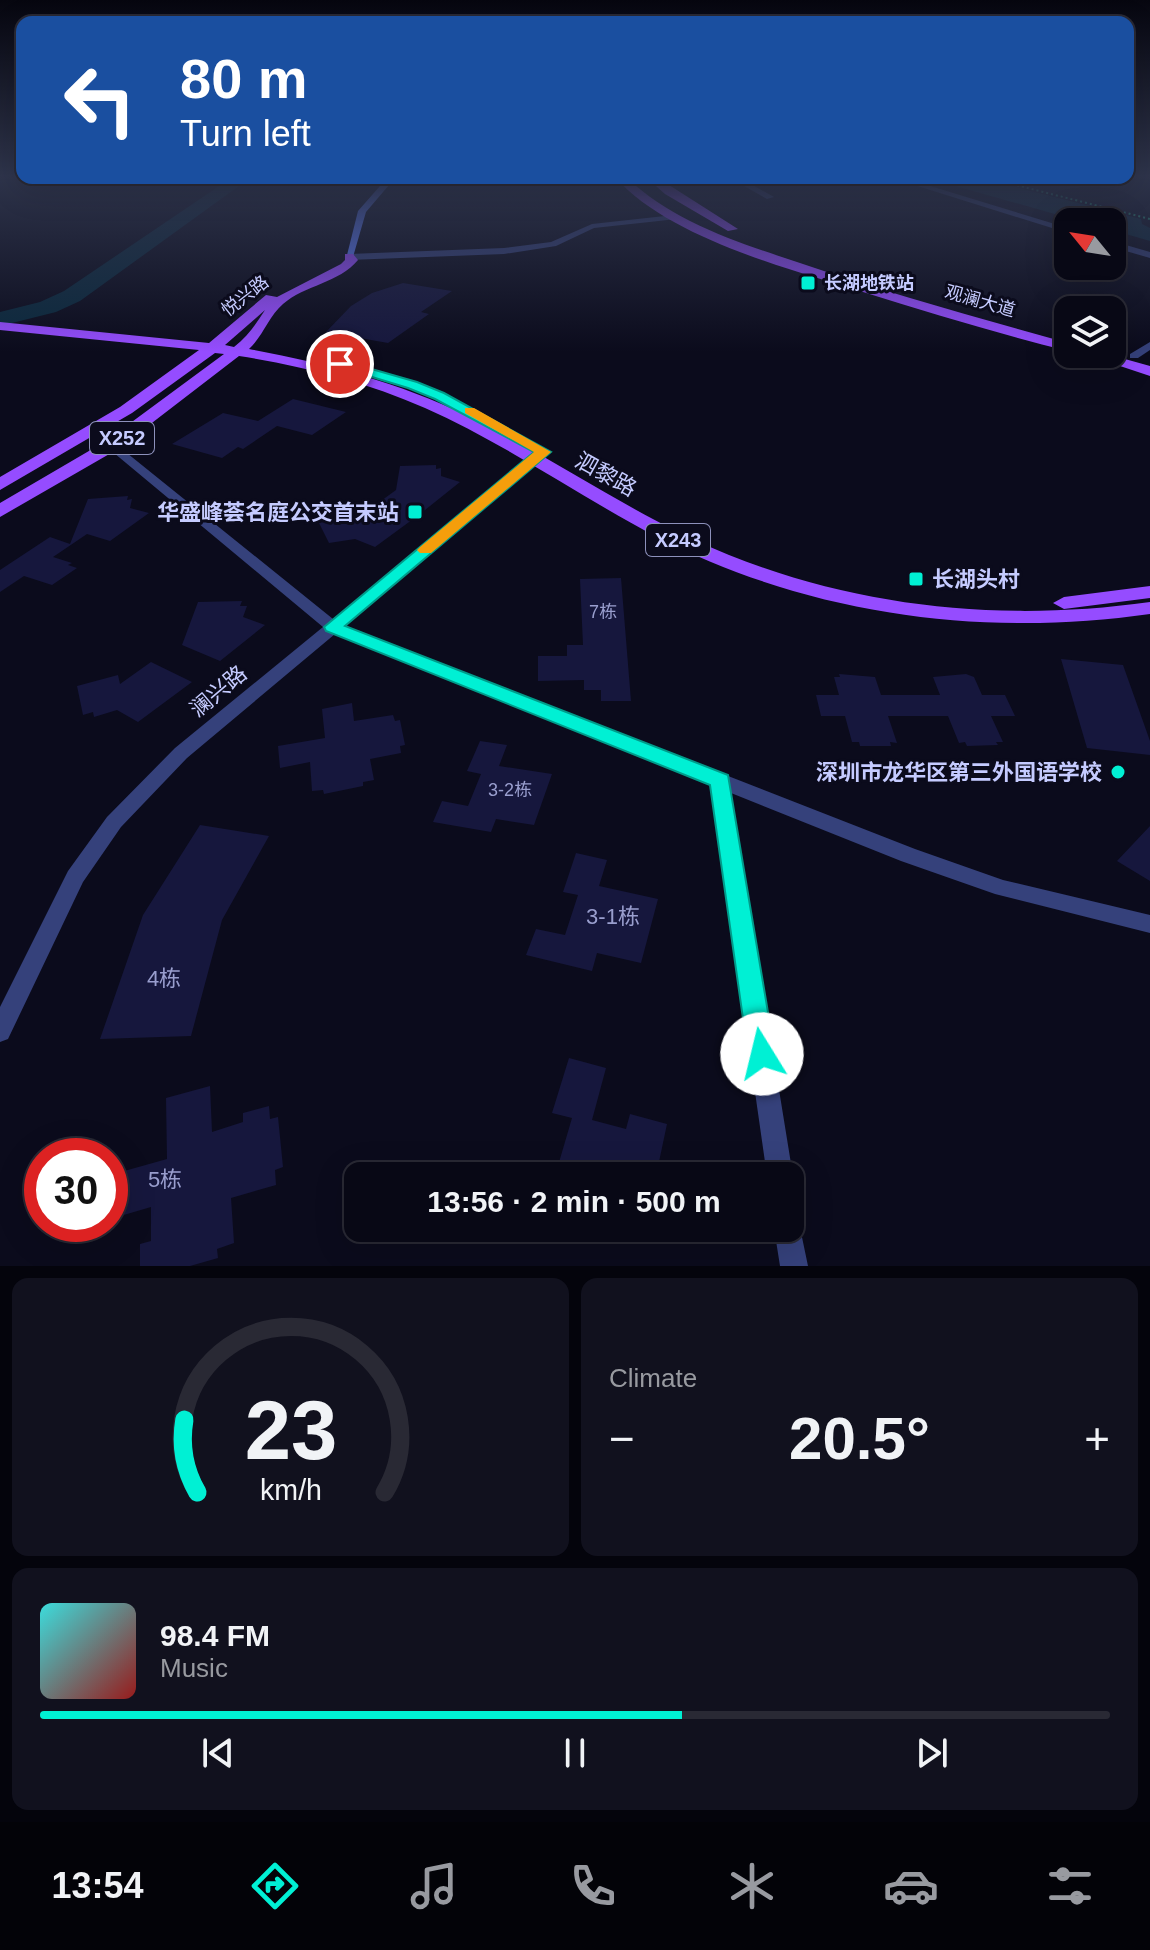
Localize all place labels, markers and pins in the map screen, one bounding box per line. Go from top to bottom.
place label: 长湖地铁站 [824,273,914,293]
marker: 长湖地铁站 [799,274,817,292]
pin [306,330,374,398]
place label: 华盛峰荟名庭公交首末站 [157,500,399,525]
marker: 华盛峰荟名庭公交首末站 [406,503,424,521]
place label: 长湖头村 [932,567,1020,592]
marker: 长湖头村 [907,570,925,588]
place label: 深圳市龙华区第三外国语学校 [816,760,1102,785]
marker: 深圳市龙华区第三外国语学校 [1109,763,1127,781]

